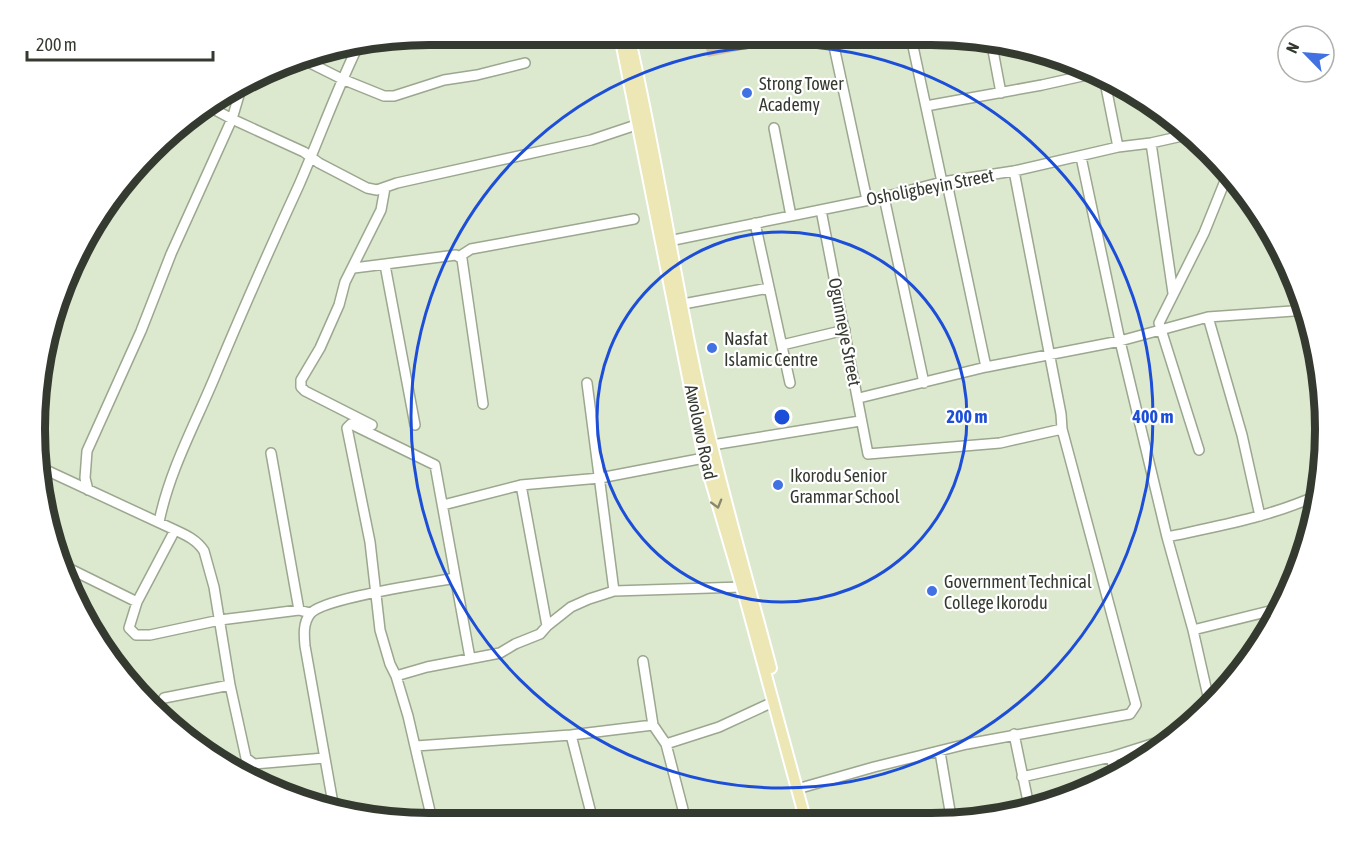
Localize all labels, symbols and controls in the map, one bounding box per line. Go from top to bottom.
scale bar [27,24,213,62]
north arrow [1276,24,1336,84]
text: 200 m [36,34,77,55]
text: N [1282,40,1303,56]
place label: Strong Tower Academy [759,73,844,115]
marker: Strong Tower Academy [740,86,754,100]
street label: Osholigbeyin Street [864,164,996,210]
street label: Ogunneye Street [824,276,866,388]
place label: Nasfat Islamic Centre [724,328,818,370]
marker: Nasfat Islamic Centre [705,341,719,355]
street label: Awolowo Road [681,383,721,481]
text: 200 m [947,406,987,427]
text: 400 m [1132,406,1173,427]
centre of rings [772,407,792,427]
place label: Ikorodu Senior Grammar School [790,465,900,507]
marker: Ikorodu Senior Grammar School [771,478,785,492]
one-way arrow [710,498,722,509]
place label: Government Technical College Ikorodu [944,571,1092,613]
marker: Government Technical College Ikorodu [925,584,939,598]

